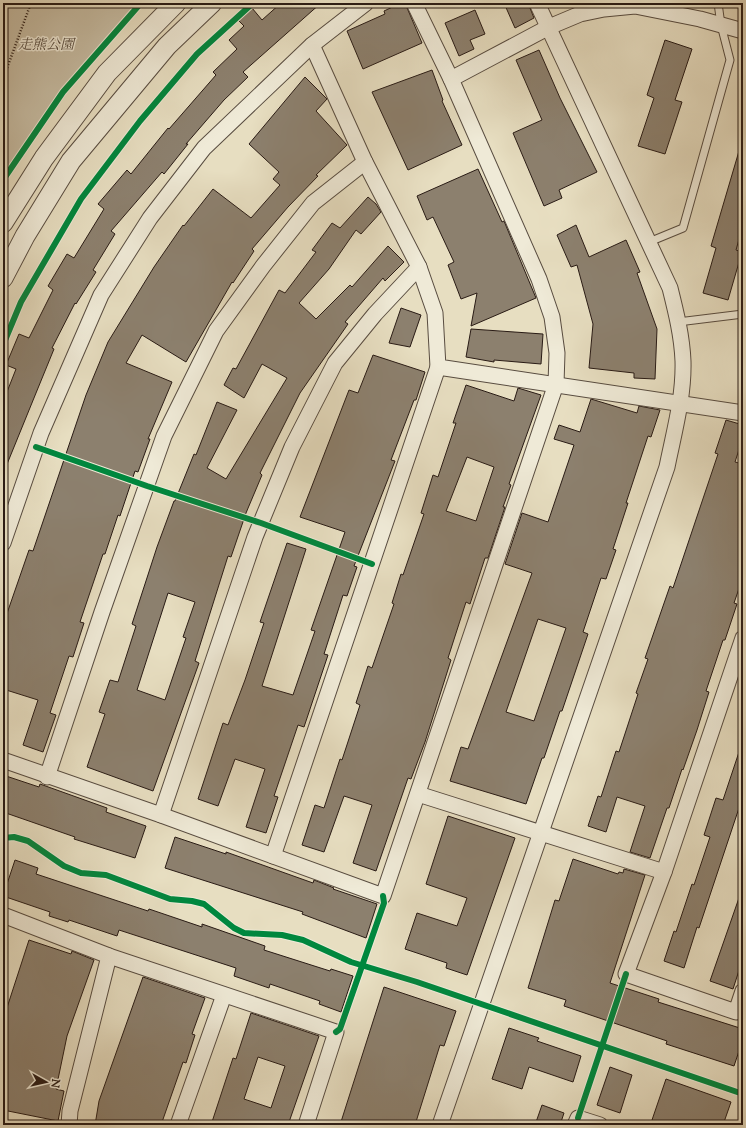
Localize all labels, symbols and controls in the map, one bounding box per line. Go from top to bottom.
park label: 走熊公園 [18,36,76,56]
north arrow [26,1062,66,1102]
text: N [46,1077,64,1089]

